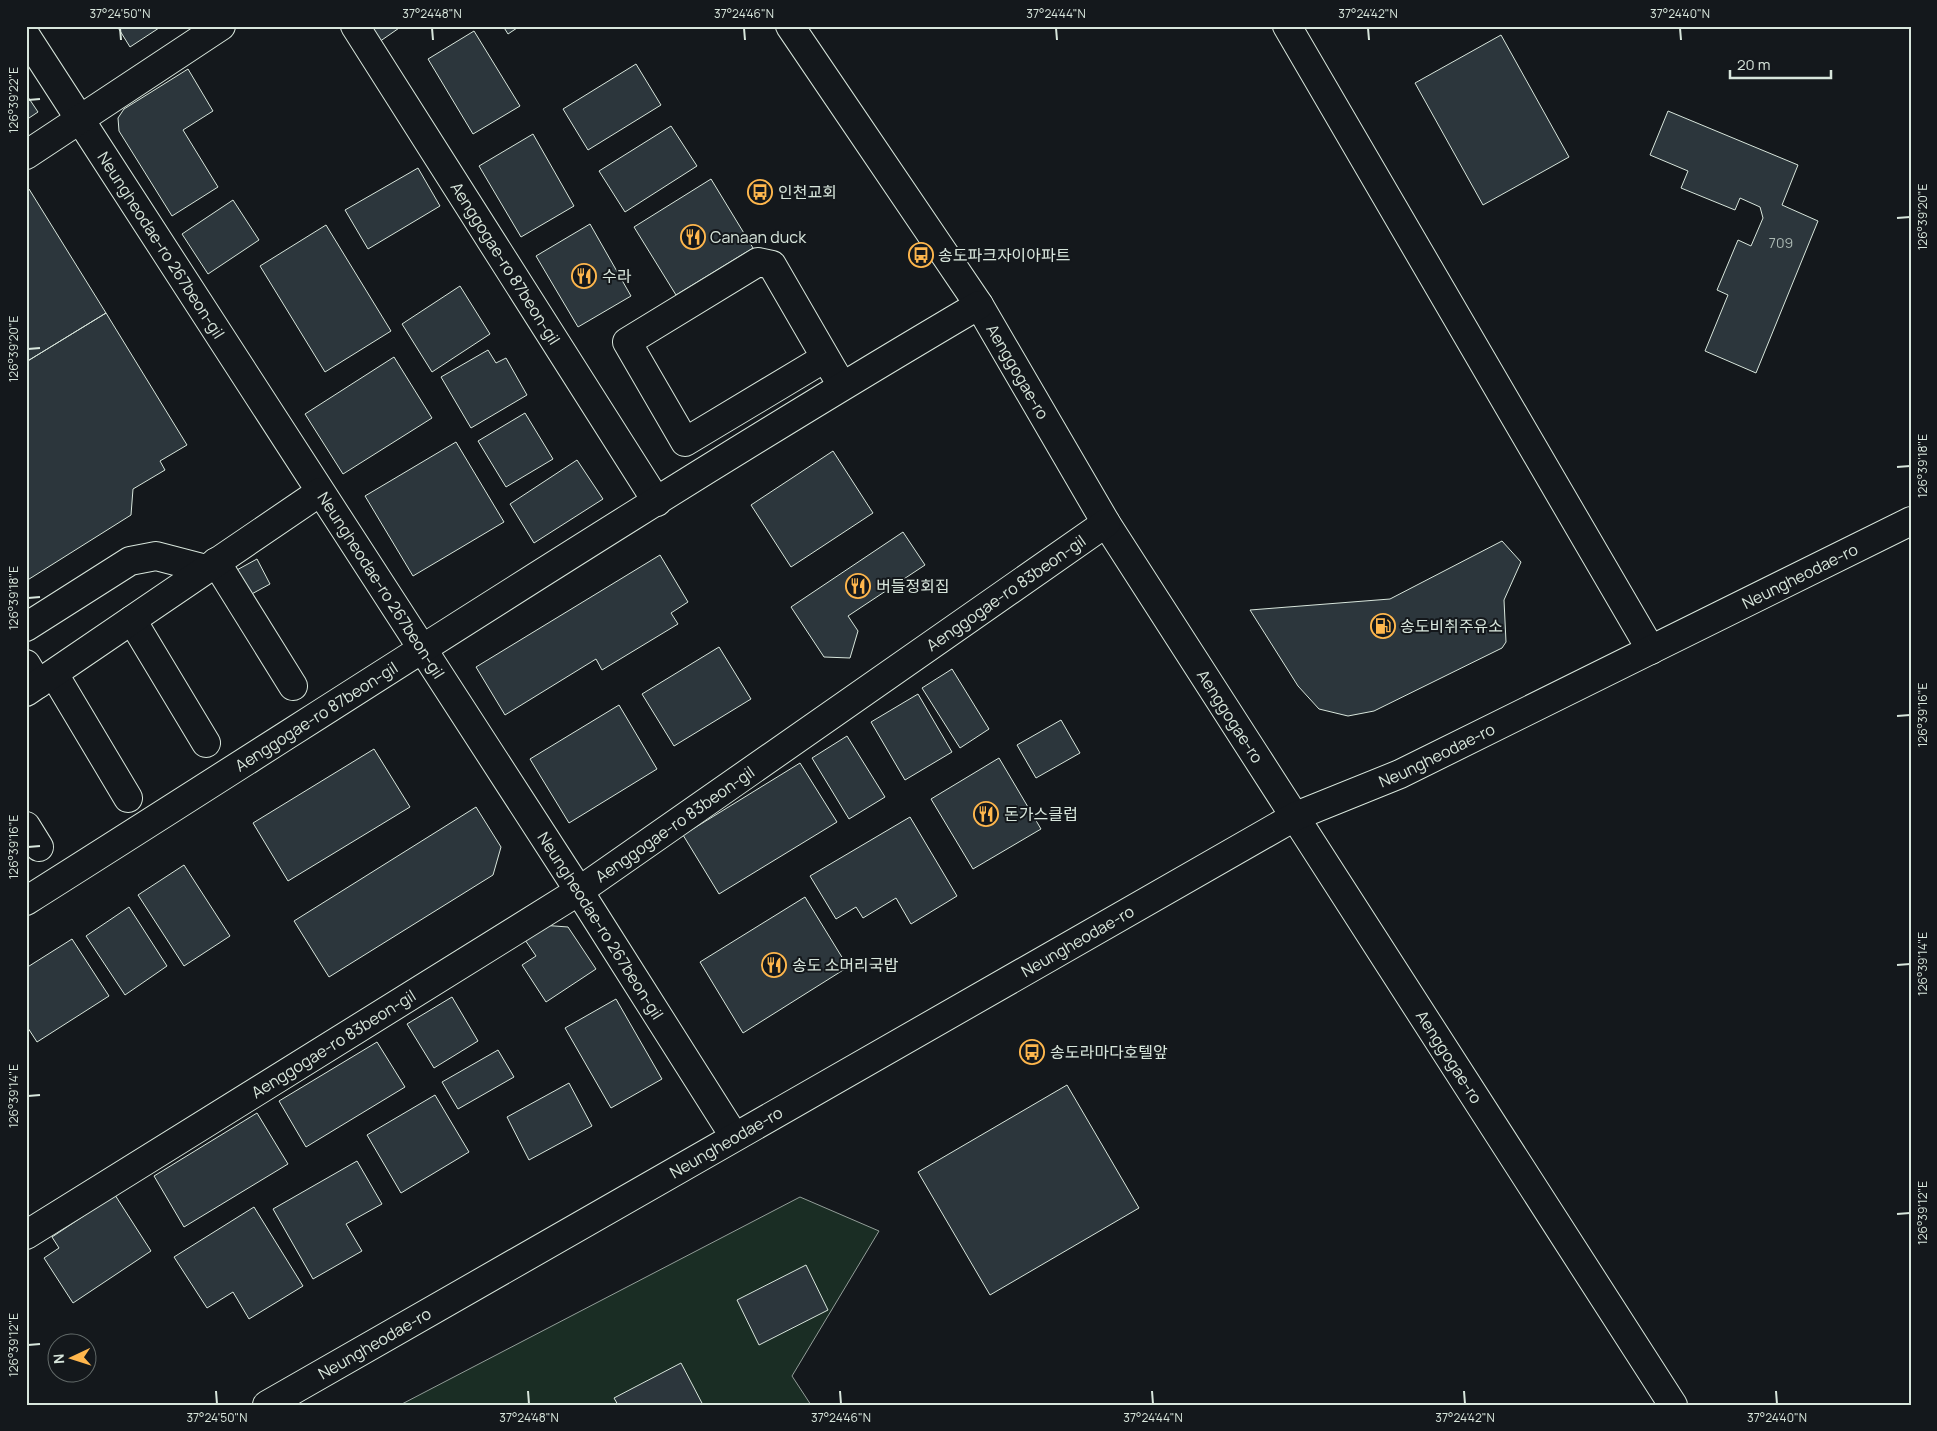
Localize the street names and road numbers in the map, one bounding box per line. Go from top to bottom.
street label: Neungheodae-ro 267beon-gil [93,147,230,343]
street label: Aenggogae-ro 87beon-gil [446,178,565,349]
street label: Aenggogae-ro [981,320,1054,423]
street label: Neungheodae-ro 267beon-gil [313,487,450,683]
street label: Aenggogae-ro 83beon-gil [922,530,1090,656]
street label: Neungheodae-ro [1738,538,1862,614]
street label: Aenggogae-ro 87beon-gil [231,656,402,776]
street label: Aenggogae-ro [1192,665,1268,767]
street label: Neungheodae-ro [1375,718,1499,793]
street label: Aenggogae-ro 83beon-gil [591,761,759,887]
street label: Neungheodae-ro 267beon-gil [533,827,669,1024]
street label: Neungheodae-ro [1017,900,1138,982]
street label: Aenggogae-ro 83beon-gil [247,984,420,1103]
street label: Aenggogae-ro [1411,1006,1487,1108]
street label: Neungheodae-ro [666,1101,787,1183]
street label: Neungheodae-ro [314,1302,435,1384]

